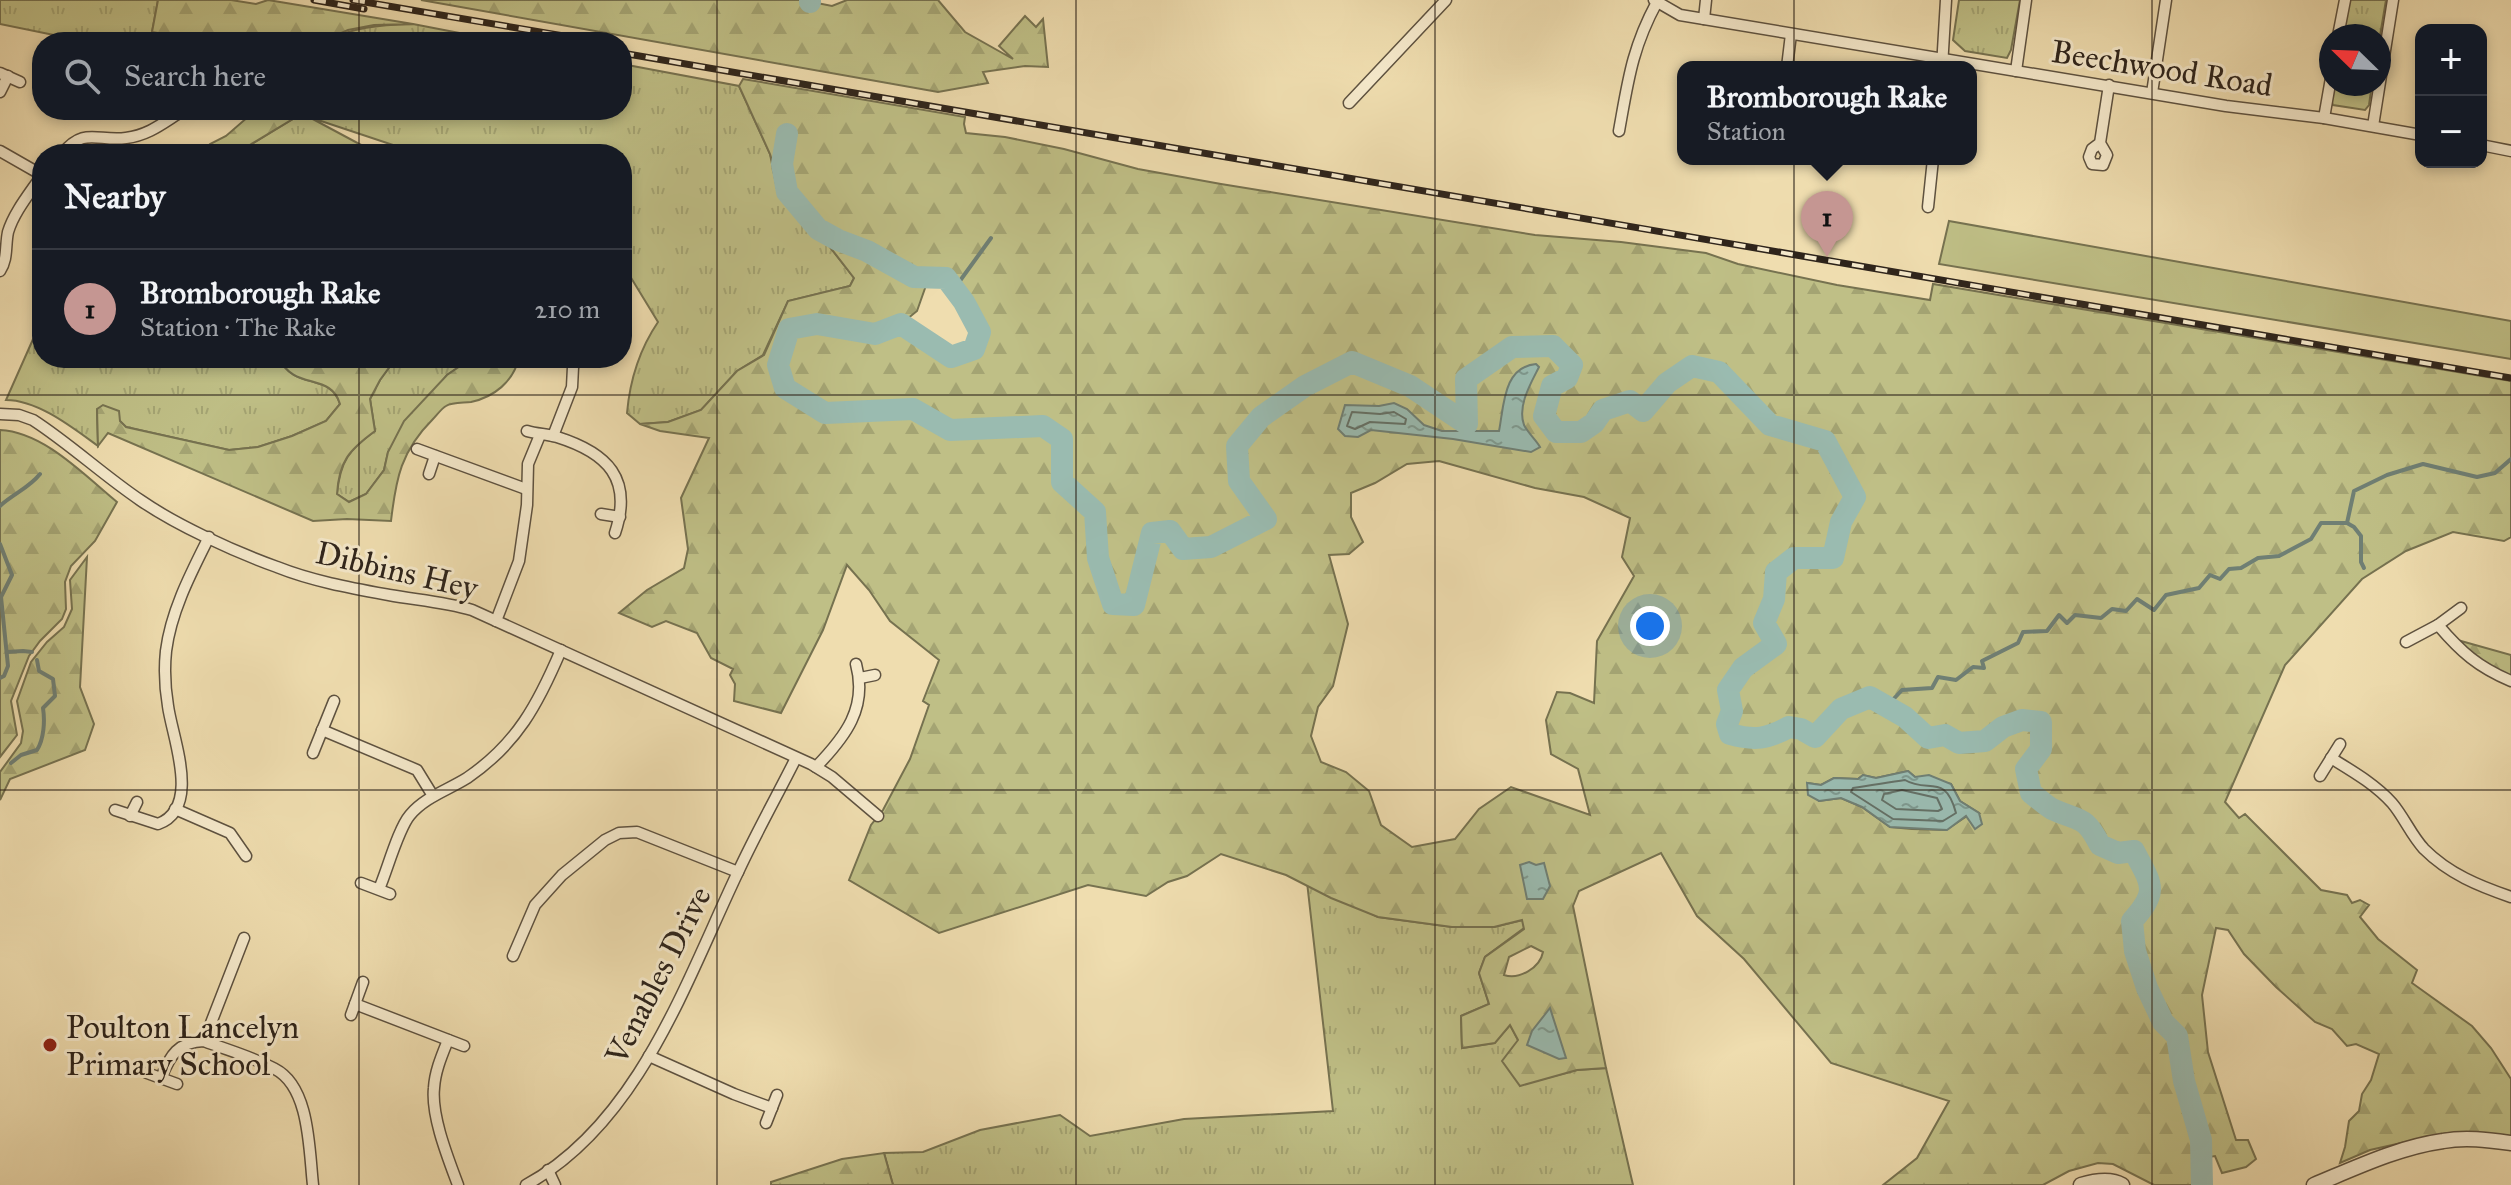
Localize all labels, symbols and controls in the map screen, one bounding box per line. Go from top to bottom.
north arrow [2319,24,2391,96]
map controls [2415,24,2487,168]
button: + [2415,24,2487,96]
search box [32,32,632,120]
street label: Beechwood Road [2049,32,2275,105]
icon: search [60,54,104,98]
text: Search here [124,58,266,94]
popup [1677,61,1977,165]
text: Bromborough Rake [1707,79,1947,115]
button: − [2415,96,2487,168]
text: Station [1707,115,1786,147]
text: Nearby [64,176,166,217]
pin: 1 [1801,191,1853,257]
text: Bromborough Rake [140,275,380,311]
text: 1 [85,293,95,325]
text: 210 m [534,293,600,325]
text: Station · The Rake [140,311,336,343]
street label: Dibbins Hey [312,533,483,608]
your location [1630,606,1670,646]
street label: Venables Drive [597,880,720,1071]
place label: Poulton Lancelyn Primary School [66,1008,299,1084]
marker: Poulton Lancelyn Primary School [41,1036,59,1054]

